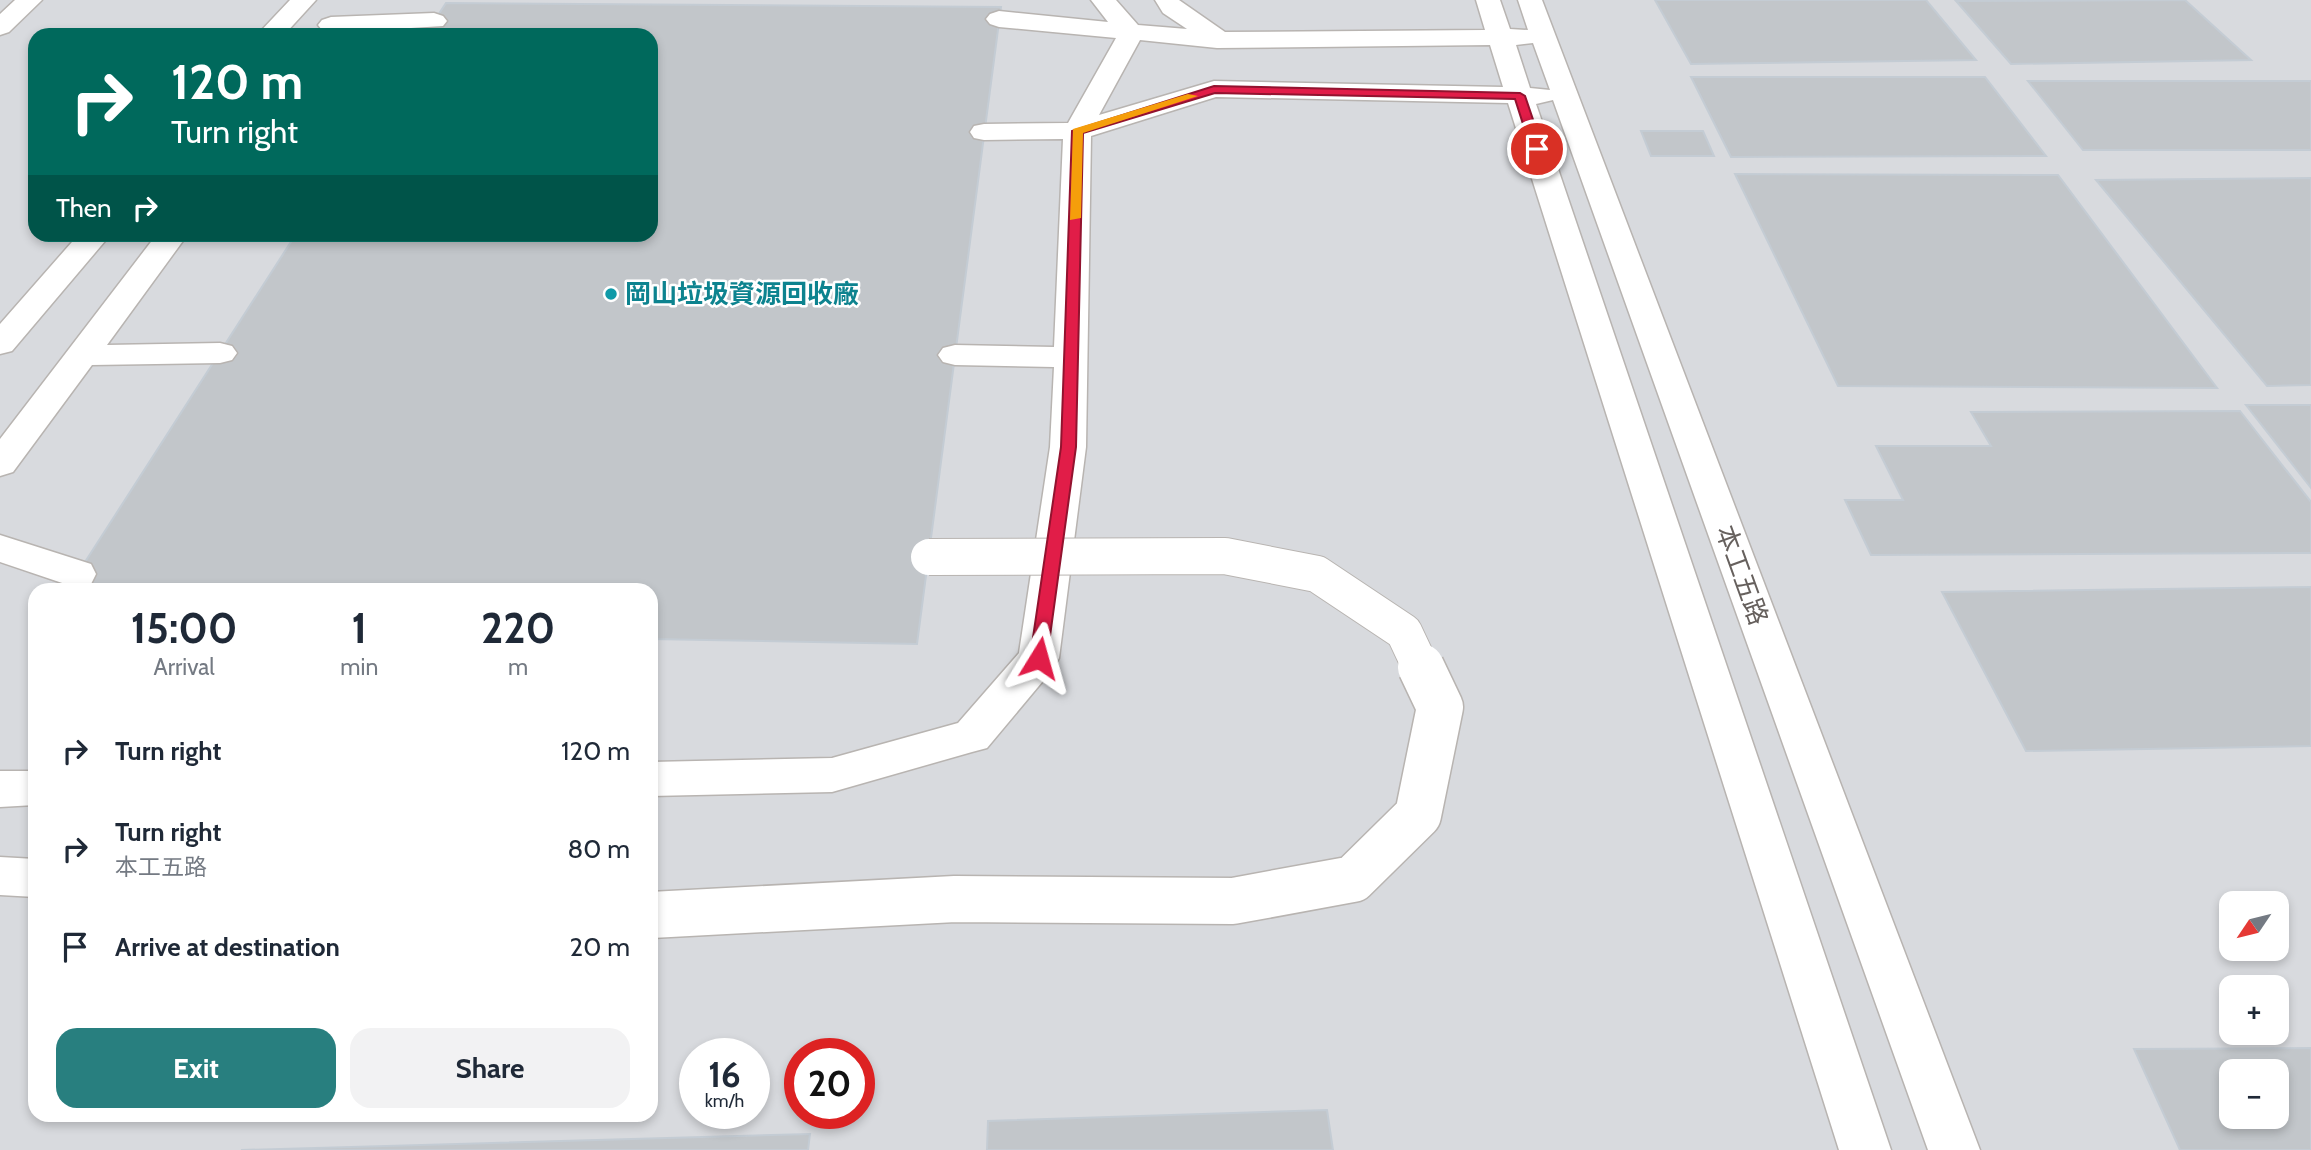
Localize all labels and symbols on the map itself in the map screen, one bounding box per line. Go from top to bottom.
pin [1507,119,1567,179]
place label: 岡山垃圾資源回收廠 [625,278,859,310]
marker: 岡山垃圾資源回收廠 [603,286,619,302]
street label: 本工五路 [1709,521,1775,629]
position arrow [1002,621,1076,695]
north arrow [2219,891,2289,961]
speed limit sign: 20 [784,1038,875,1129]

